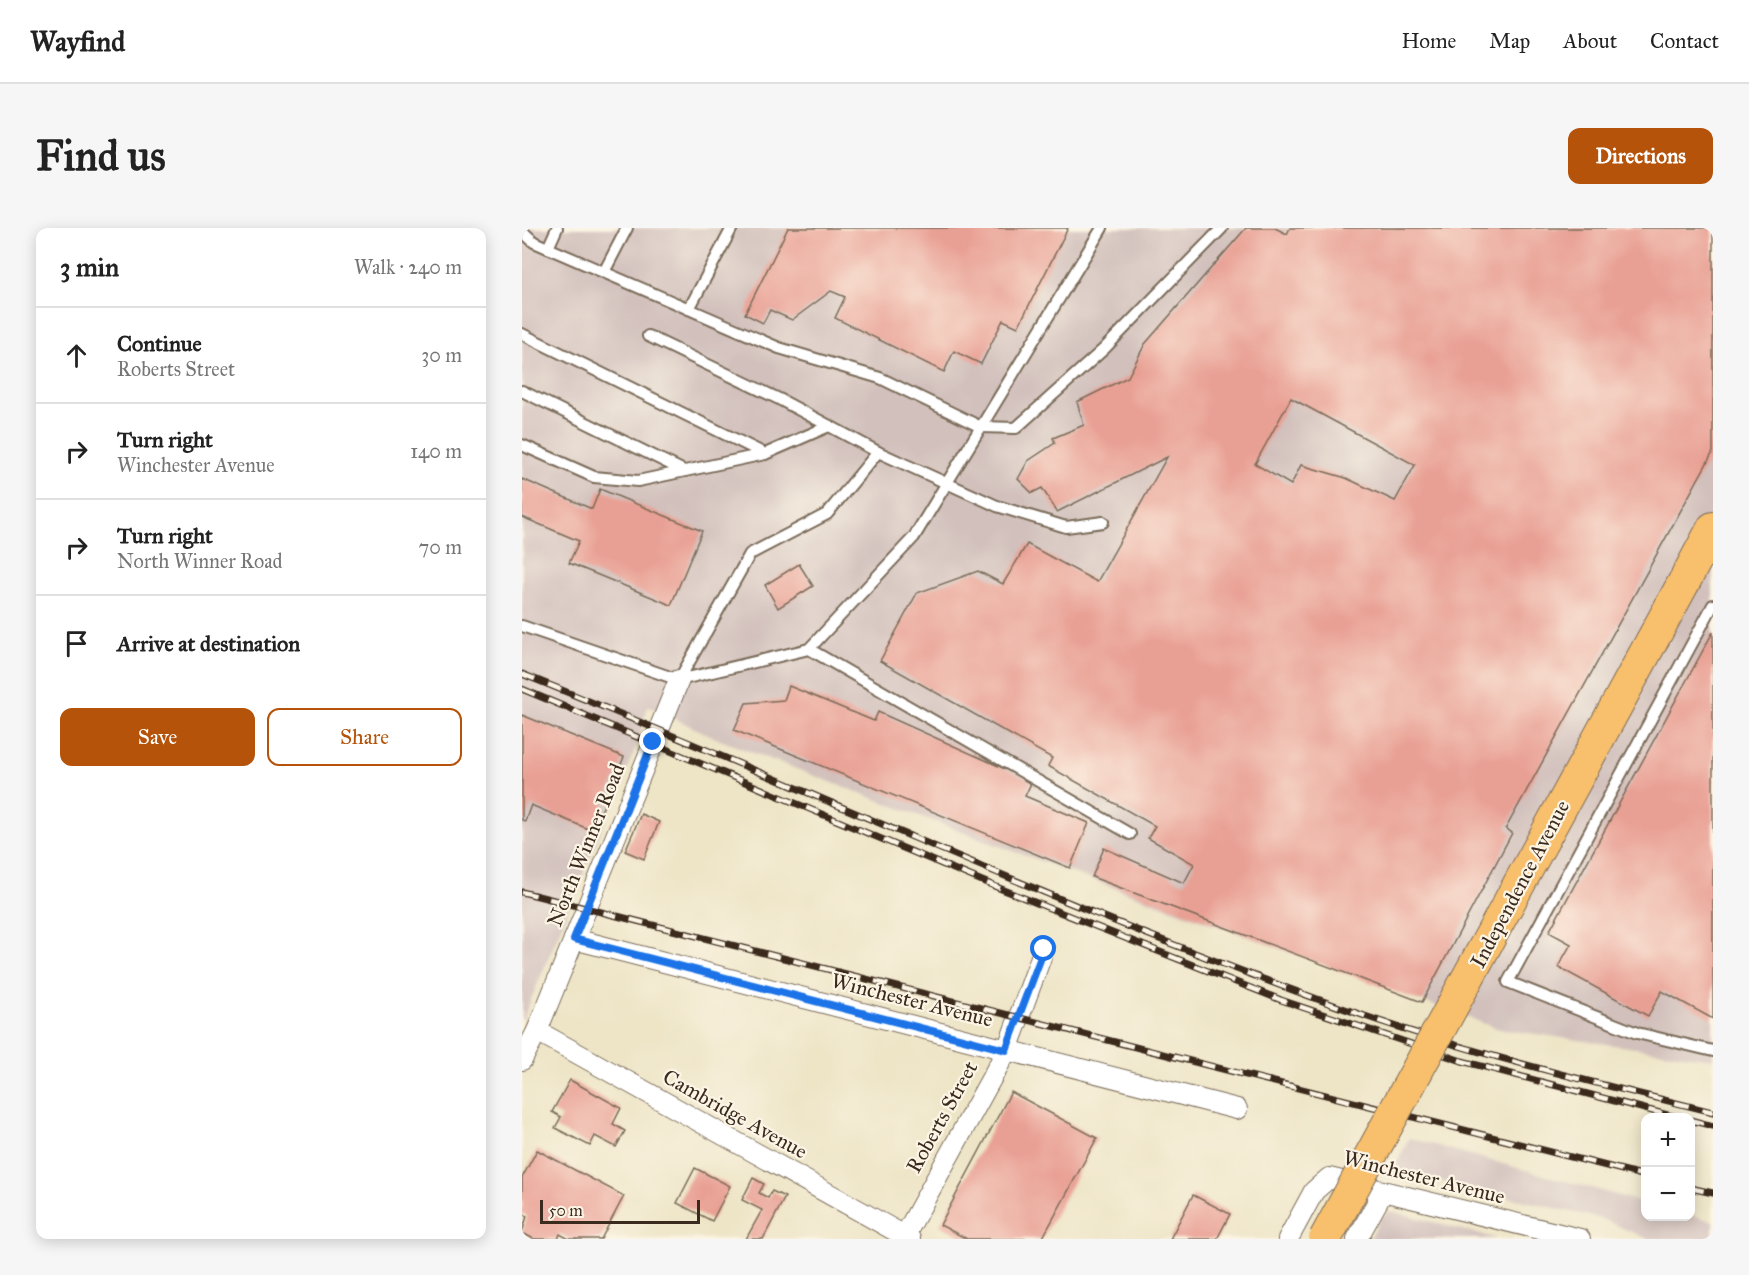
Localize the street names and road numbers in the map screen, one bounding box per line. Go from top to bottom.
street label: North Winner Road [541,759,631,931]
street label: Independence Avenue [1465,796,1575,972]
street label: Winchester Avenue [829,967,996,1033]
street label: Roberts Street [901,1056,984,1178]
street label: Cambridge Avenue [658,1064,812,1165]
street label: Winchester Avenue [1341,1144,1508,1210]

